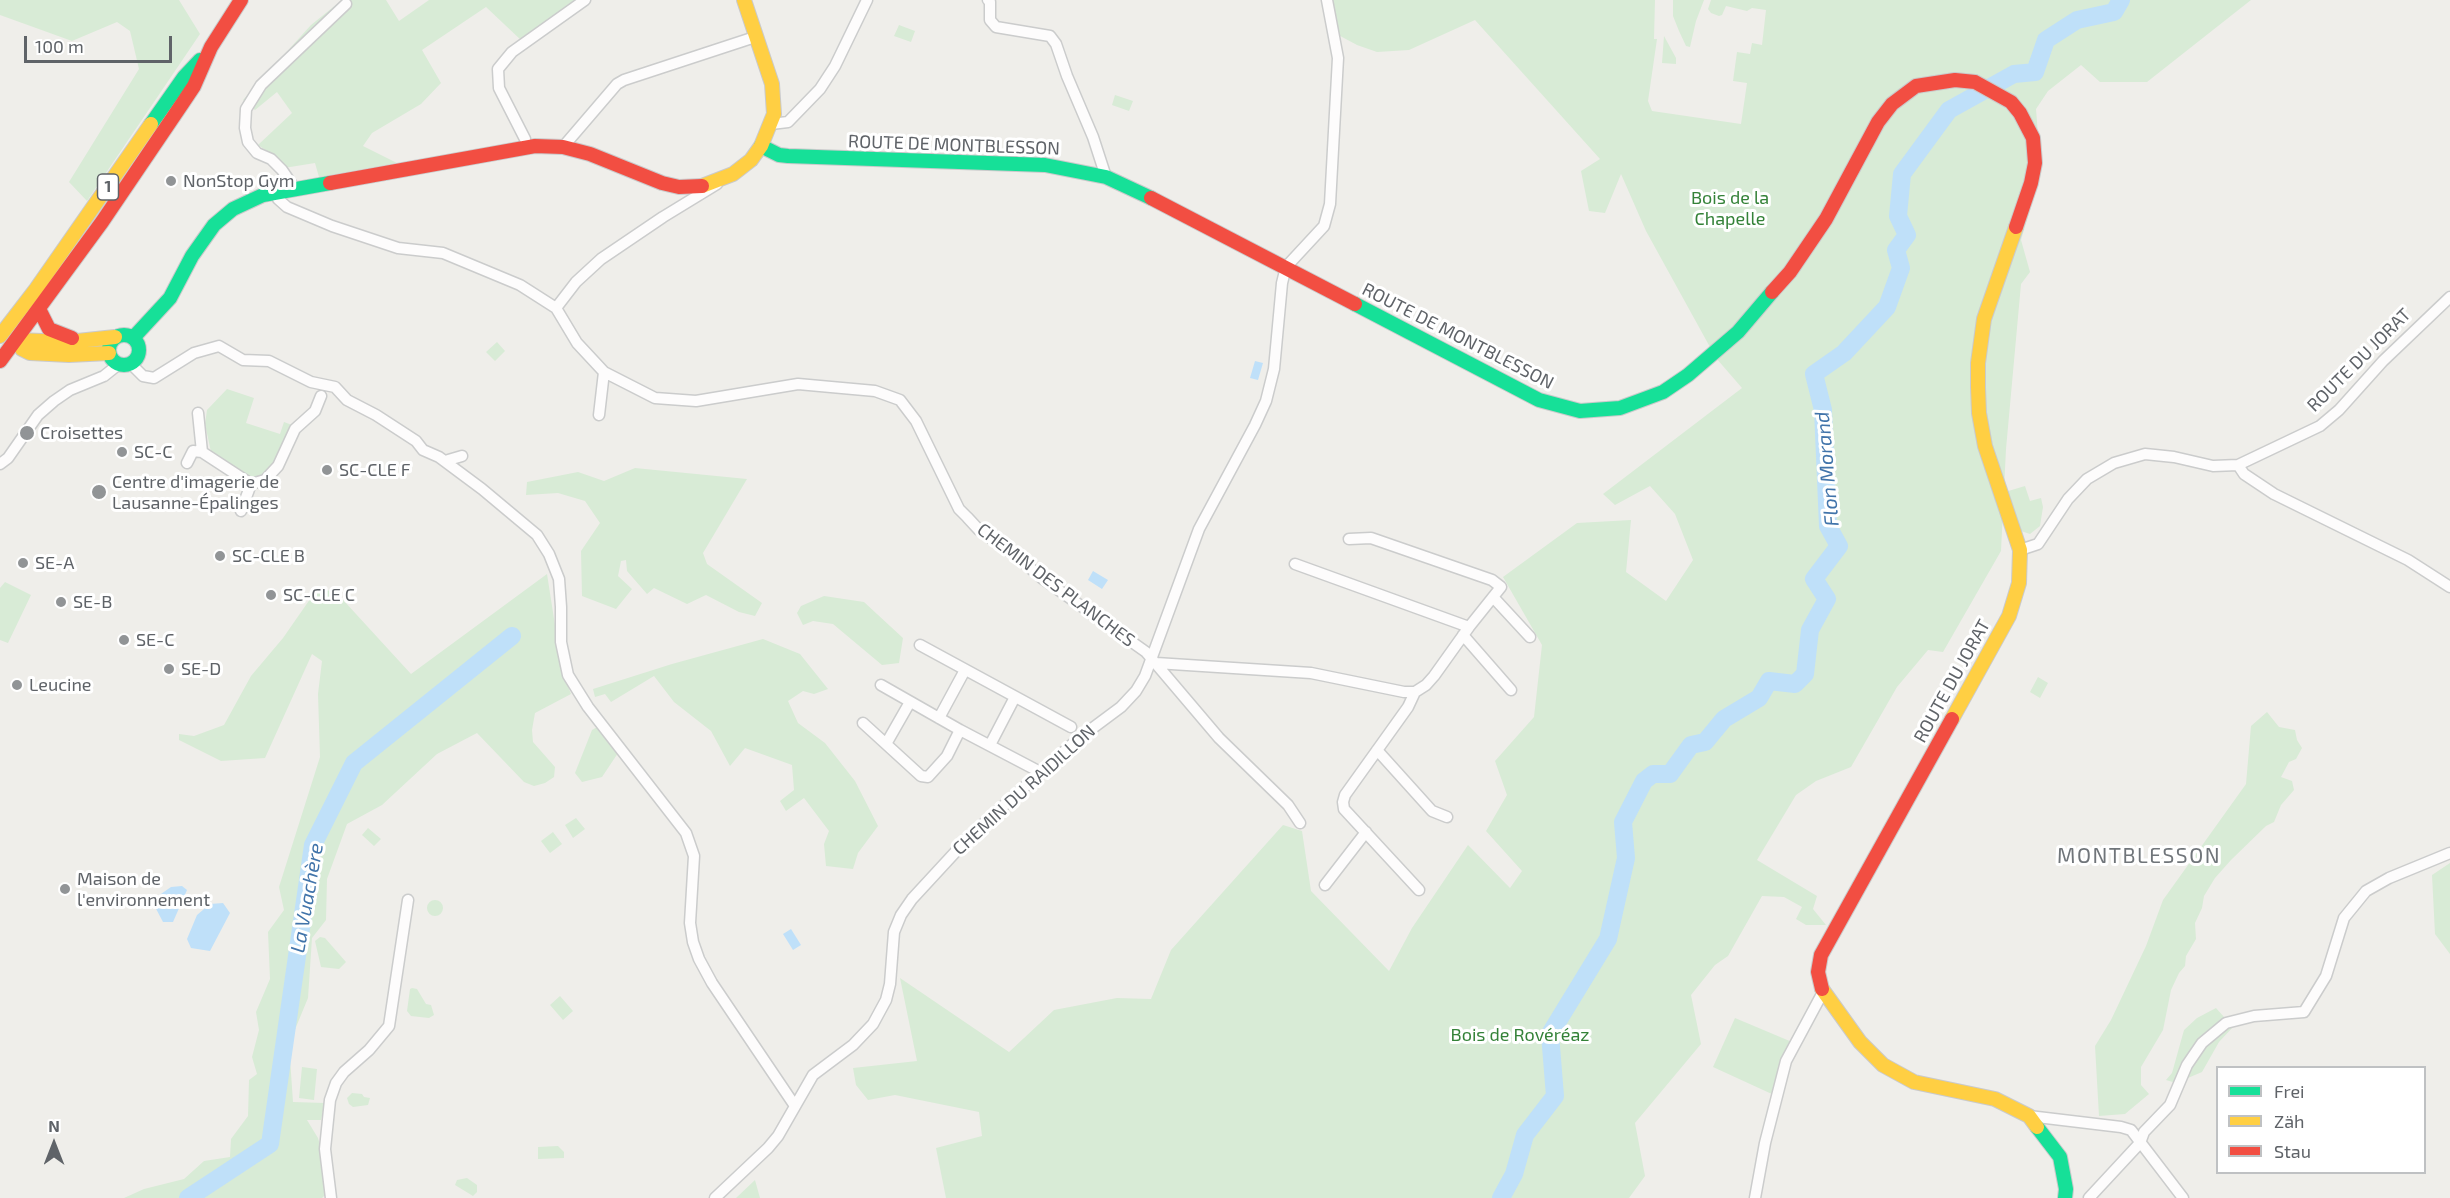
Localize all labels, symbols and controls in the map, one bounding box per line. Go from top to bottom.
scale bar [27,24,176,62]
text: 100 m [35,35,84,57]
street label: ROUTE DE MONTBLESSON [848,131,1060,159]
place label: NonStop Gym [183,170,294,192]
road number: 1 [98,174,118,200]
marker: NonStop Gym [164,174,178,188]
park label: Bois de la Chapelle [1691,187,1769,230]
street label: ROUTE DE MONTBLESSON [1359,278,1557,394]
street label: ROUTE DU JORAT [2303,304,2415,416]
water label: Flon Morand [1810,411,1844,527]
place label: Croisettes [40,422,123,444]
marker: Croisettes [18,424,36,442]
place label: SC-C [134,441,173,463]
marker: SC-C [115,445,129,459]
place label: SC-CLE F [339,459,411,481]
marker: SC-CLE F [320,463,334,477]
place label: Centre d'imagerie de Lausanne-Épalinges [112,471,279,514]
marker: Centre d'imagerie de Lausanne-Épalinges [90,483,108,501]
street label: CHEMIN DES PLANCHES [973,519,1139,651]
place label: SC-CLE B [232,545,305,567]
marker: SC-CLE B [213,549,227,563]
place label: SE-A [35,552,74,574]
marker: SE-A [16,556,30,570]
place label: SC-CLE C [283,584,355,606]
marker: SC-CLE C [264,588,278,602]
place label: SE-B [73,591,112,613]
marker: SE-B [54,595,68,609]
street label: ROUTE DU JORAT [1909,616,1995,746]
place label: SE-C [136,629,174,651]
marker: SE-C [117,633,131,647]
place label: SE-D [181,658,221,680]
marker: SE-D [162,662,176,676]
place label: Leucine [29,674,92,696]
marker: Leucine [10,678,24,692]
street label: CHEMIN DU RAIDILLON [948,720,1100,860]
water label: La Vuachère [286,841,328,955]
district label: MONTBLESSON [2057,843,2221,869]
place label: Maison de l'environnement [77,868,210,910]
marker: Maison de l'environnement [58,882,72,896]
park label: Bois de Rovéréaz [1451,1024,1589,1046]
legend [2216,1066,2426,1174]
text: Frei [2274,1080,2305,1102]
text: Zäh [2274,1110,2305,1132]
north arrow [24,1114,84,1174]
text: N [48,1116,60,1135]
text: Stau [2274,1140,2311,1162]

